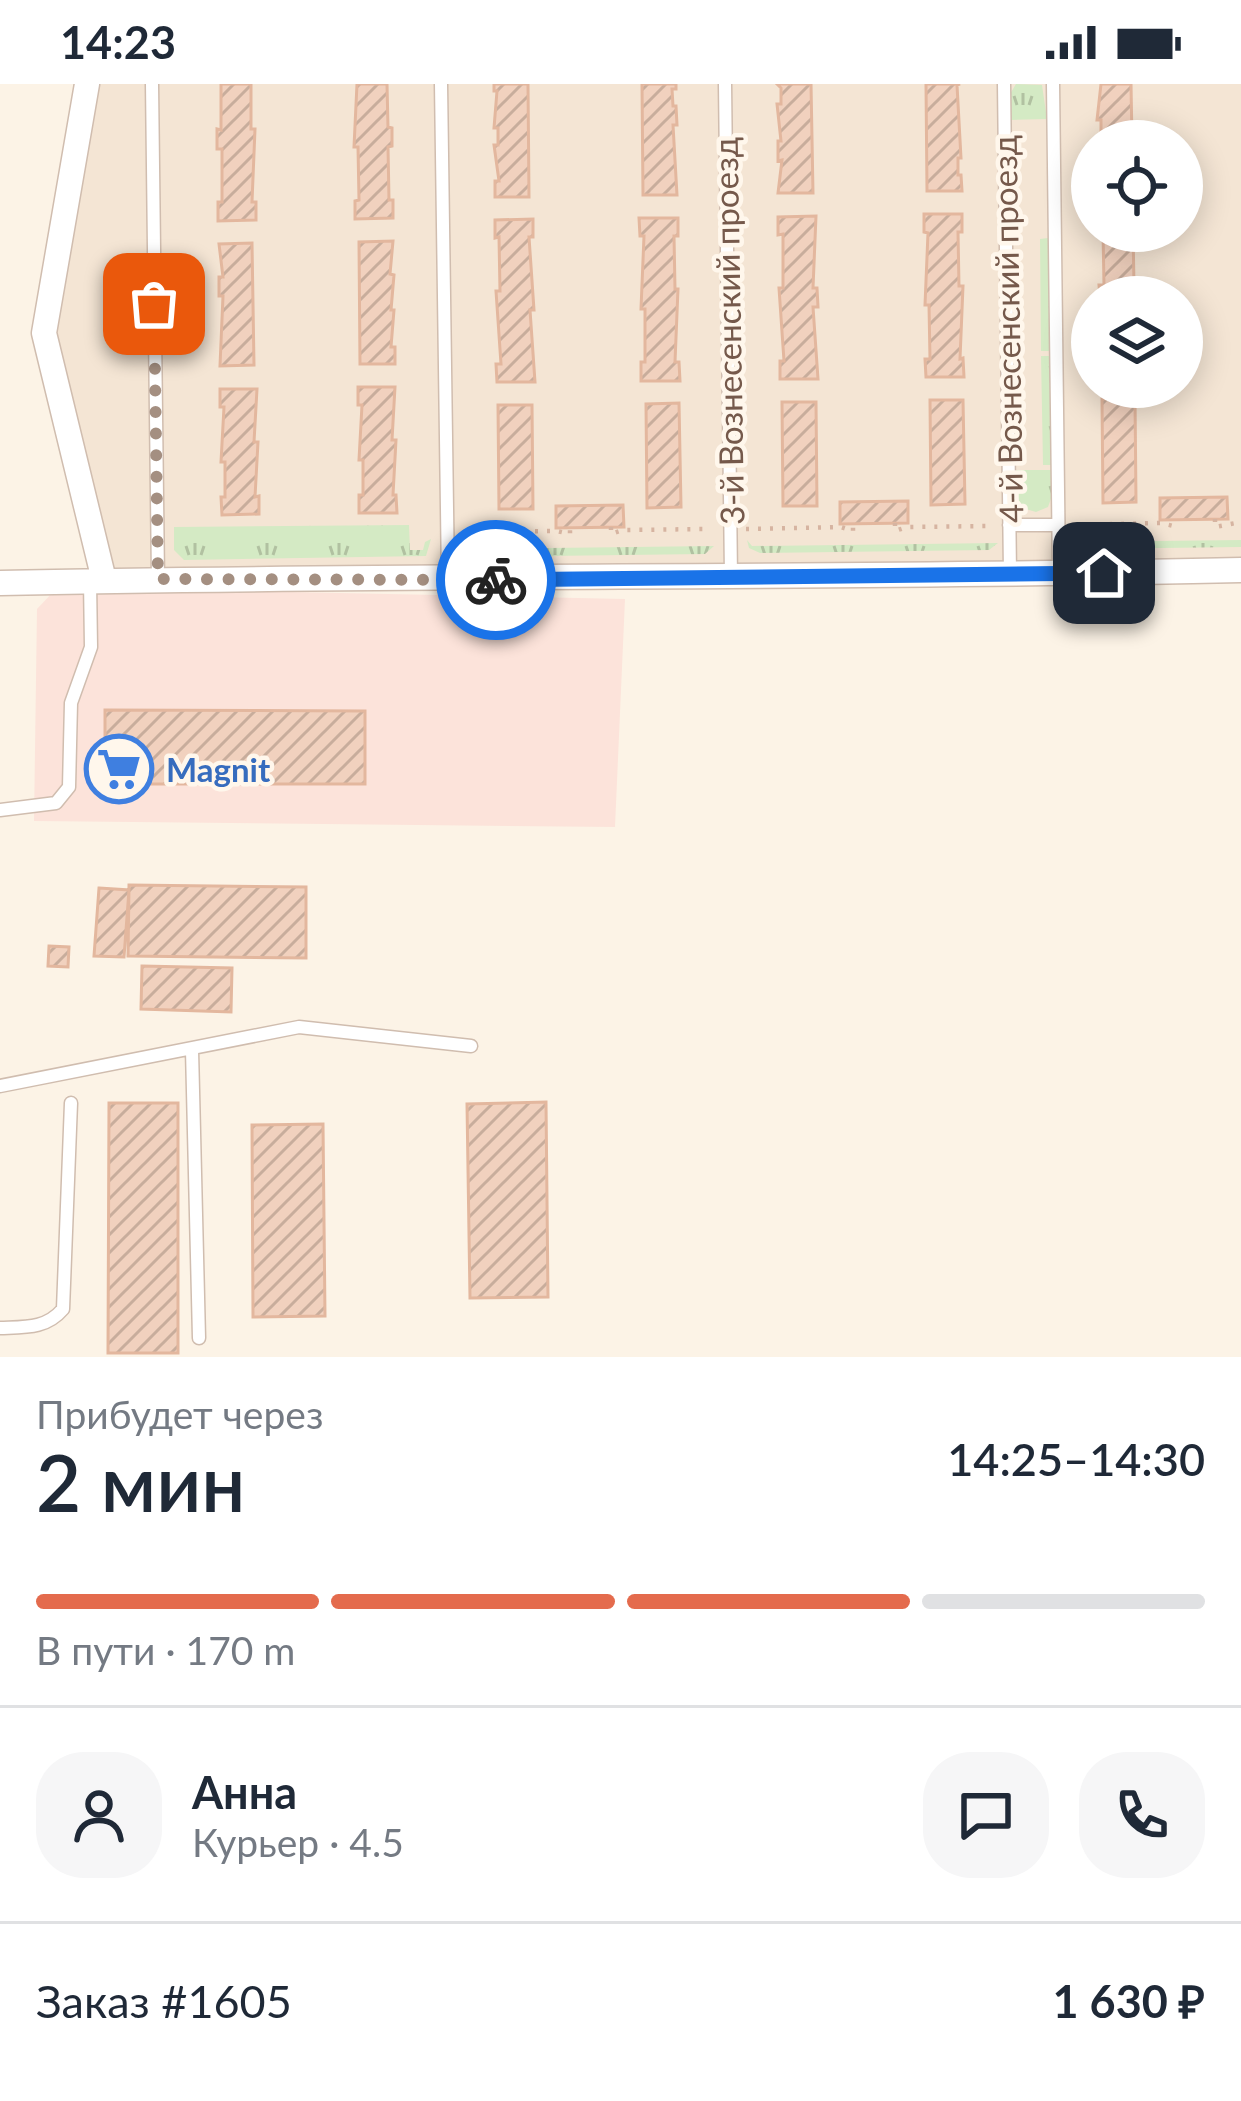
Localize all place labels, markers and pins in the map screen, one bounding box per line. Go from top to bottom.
pin [103,253,205,355]
pin [1053,522,1155,624]
supermarket icon: Magnit [84,734,154,804]
place label: Magnit [166,749,271,789]

